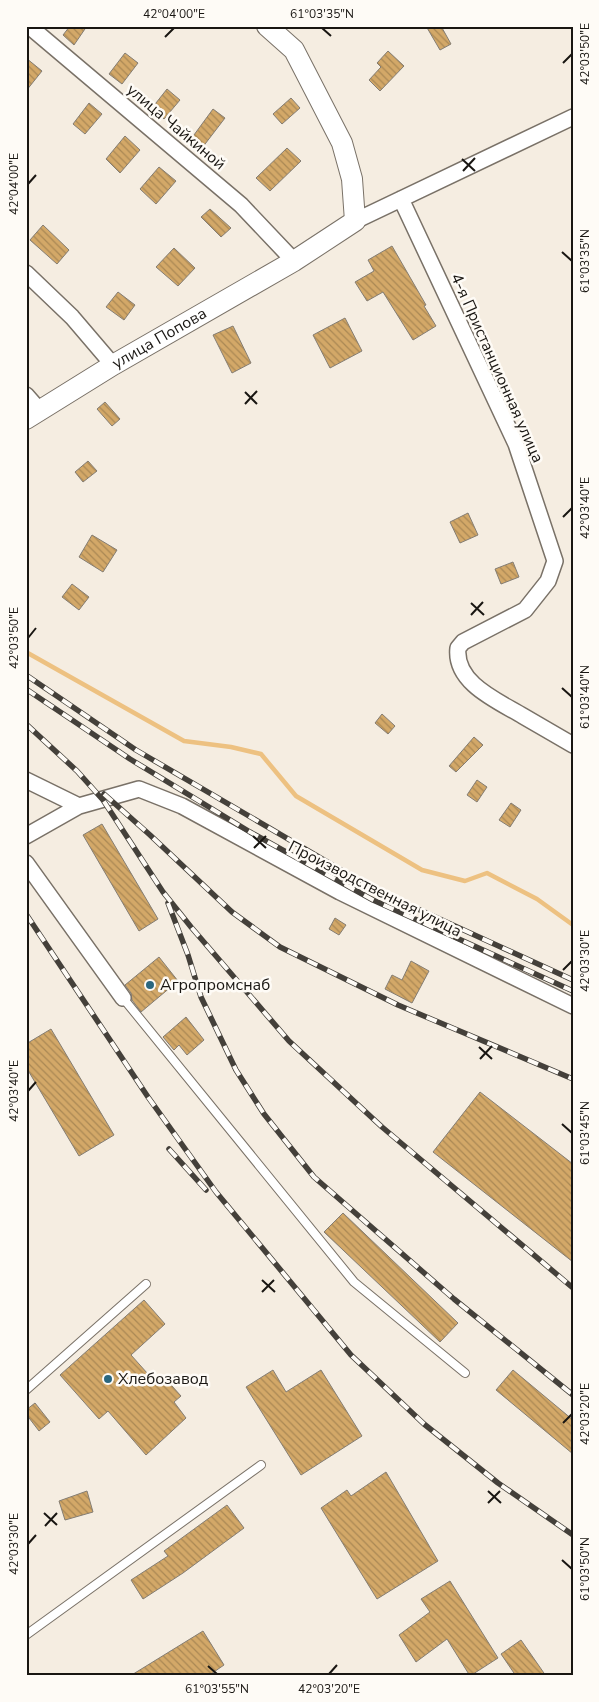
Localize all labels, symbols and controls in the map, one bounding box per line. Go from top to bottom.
text: 42°04'00"E [143,6,205,22]
text: 61°03'35"N [290,6,354,22]
text: 42°03'50"E [577,23,593,85]
street label: улица Чайкиной [122,79,230,175]
text: 42°04'00"E [6,153,22,215]
text: 61°03'35"N [577,229,593,293]
street label: 4-я Пристанционная улица [445,270,549,466]
street label: улица Попова [108,302,211,374]
text: 42°03'40"E [577,477,593,539]
text: 42°03'50"E [6,607,22,669]
text: 61°03'40"N [577,665,593,729]
street label: Производственная улица [284,836,466,942]
text: 42°03'30"E [577,930,593,992]
place label: Агропромснаб [160,974,270,996]
marker: Агропромснаб [144,979,156,991]
text: 42°03'40"E [6,1060,22,1122]
text: 61°03'45"N [577,1101,593,1165]
place label: Хлебозавод [118,1368,209,1390]
marker: Хлебозавод [102,1373,114,1385]
text: 42°03'20"E [577,1383,593,1445]
text: 42°03'30"E [6,1513,22,1575]
text: 61°03'50"N [577,1537,593,1601]
text: 61°03'55"N [185,1681,249,1697]
text: 42°03'20"E [298,1681,360,1697]

